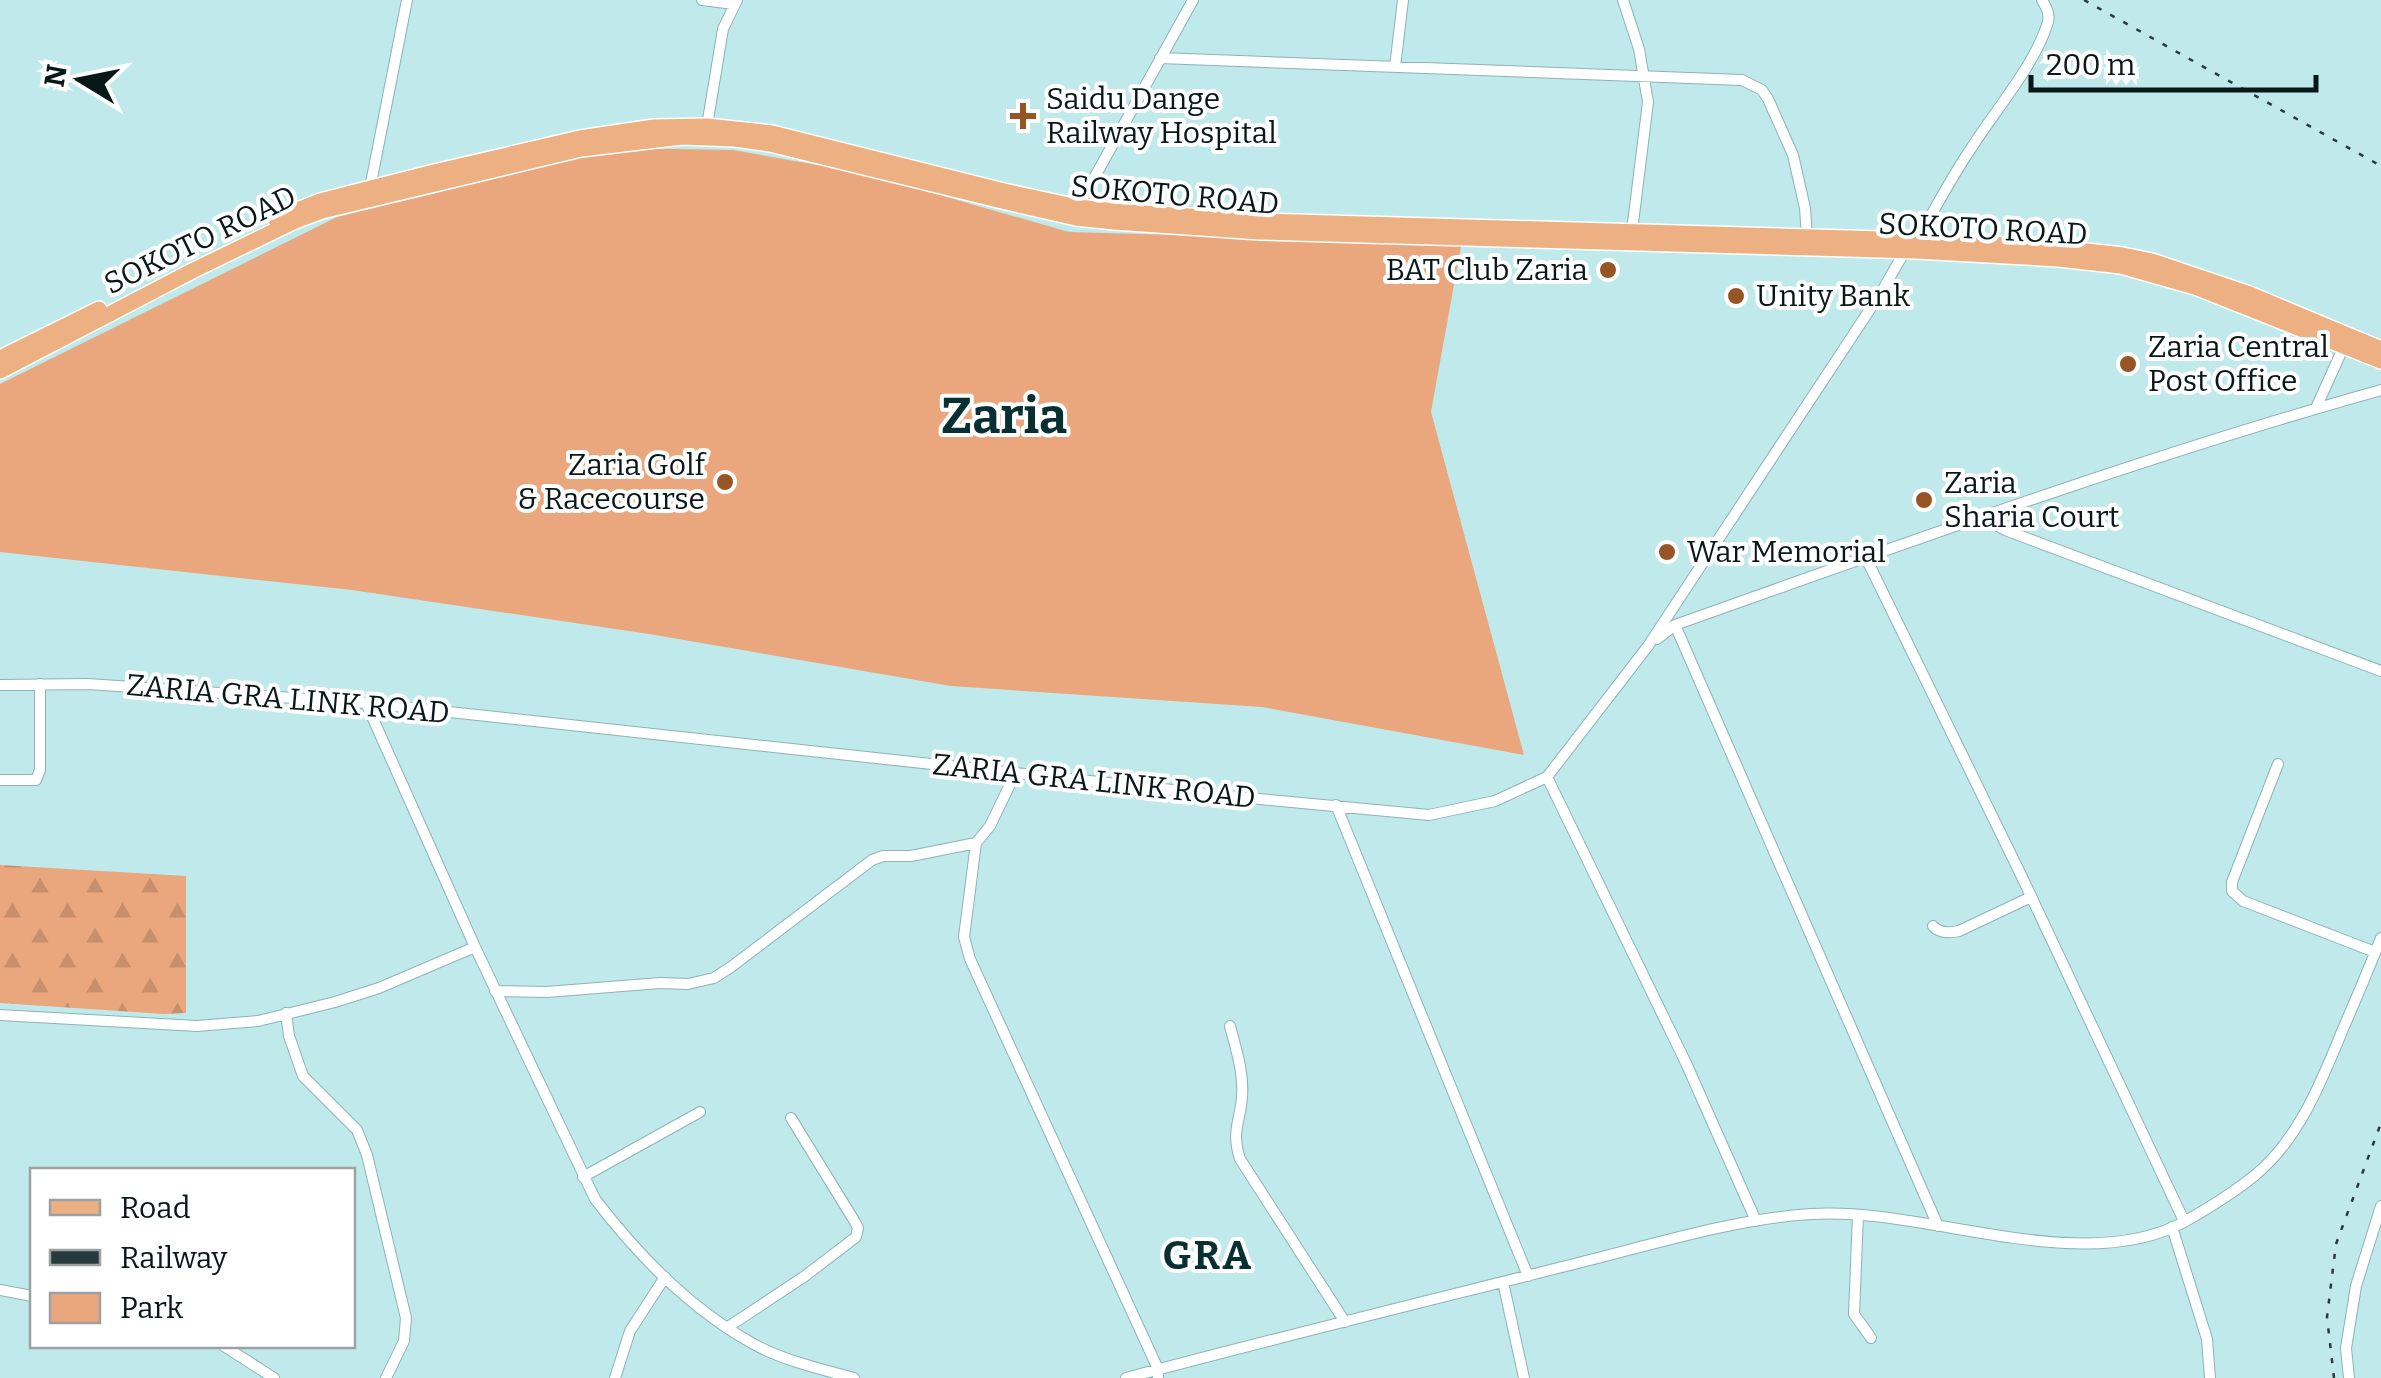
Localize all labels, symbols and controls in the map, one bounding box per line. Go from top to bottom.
north arrow [30,30,130,130]
scale bar [2031,30,2316,92]
text: 200 m [2046,47,2136,83]
text: N [38,62,74,89]
place label: Saidu Dange Railway Hospital [1046,81,1277,151]
marker: Saidu Dange Railway Hospital [1010,103,1036,129]
street label: SOKOTO ROAD [1069,168,1281,222]
street label: SOKOTO ROAD [98,178,302,302]
street label: SOKOTO ROAD [1878,206,2088,252]
place label: BAT Club Zaria [1386,252,1588,288]
marker: BAT Club Zaria [1597,259,1619,281]
place label: Unity Bank [1756,278,1910,314]
marker: Unity Bank [1725,285,1747,307]
place label: Zaria Central Post Office [2148,329,2329,399]
marker: Zaria Central Post Office [2117,353,2139,375]
district label: Zaria [941,386,1067,446]
place label: Zaria Golf & Racecourse [517,447,708,517]
place label: Zaria Sharia Court [1944,465,2120,535]
marker: Zaria Golf & Racecourse [714,471,736,493]
marker: Zaria Sharia Court [1913,489,1935,511]
place label: War Memorial [1687,534,1886,570]
marker: War Memorial [1656,541,1678,563]
street label: ZARIA GRA LINK ROAD [125,667,451,731]
street label: ZARIA GRA LINK ROAD [931,746,1257,816]
legend [30,1168,355,1348]
text: Road [120,1190,191,1226]
district label: GRA [1162,1232,1254,1280]
text: Railway [120,1240,228,1276]
text: Park [120,1290,183,1326]

